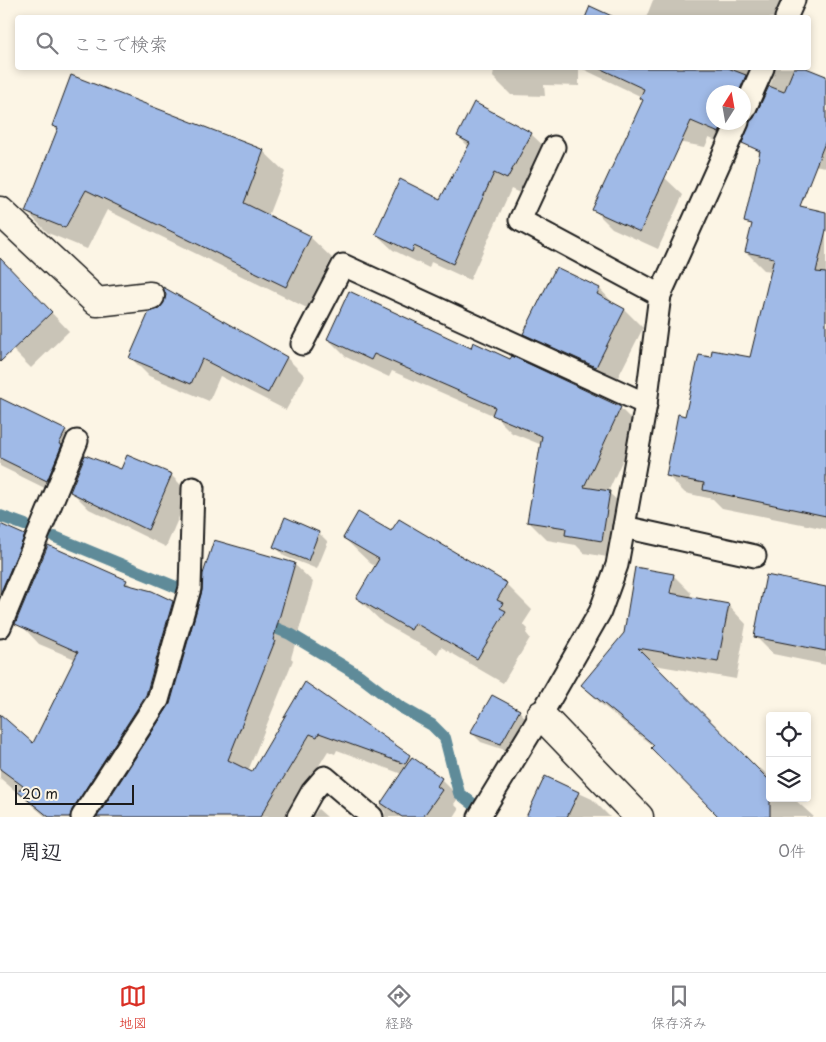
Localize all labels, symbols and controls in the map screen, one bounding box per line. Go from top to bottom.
search box [15,15,811,70]
icon: search [33,29,61,57]
text: ここで検索 [73,29,168,57]
north arrow [706,85,751,130]
map controls [766,712,811,802]
button: locate [766,712,811,757]
button: layers [766,757,811,802]
scale bar [15,782,134,805]
text: 20 m [22,783,58,804]
text: 周辺 [20,834,62,866]
text: 0件 [778,838,806,862]
tab: 地図 [119,982,147,1033]
tab: 経路 [385,982,413,1033]
tab: 保存済み [651,982,707,1033]

